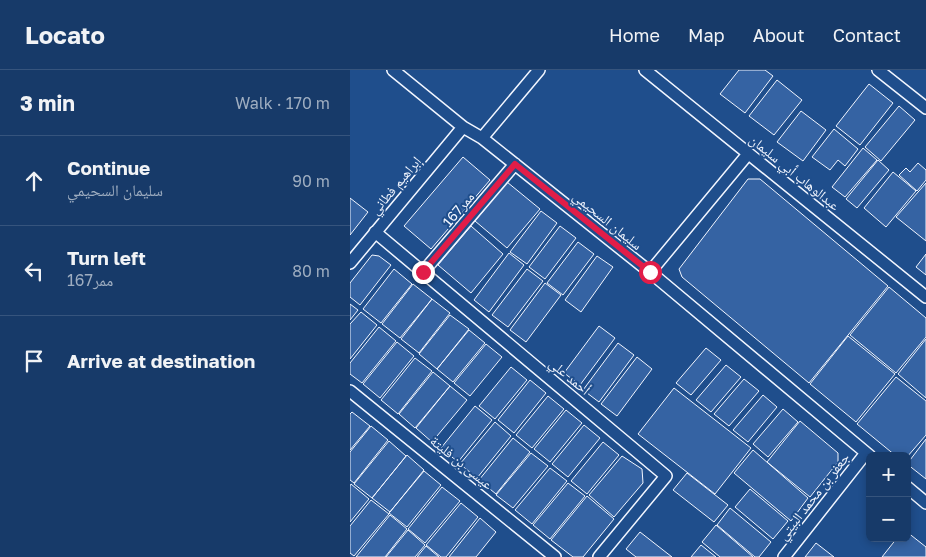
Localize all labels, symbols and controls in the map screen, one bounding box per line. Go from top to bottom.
text: Locato [25,20,105,49]
text: Home [609,24,660,46]
text: Map [688,24,725,46]
text: About [753,24,805,46]
text: Contact [833,24,901,46]
text: 3 min [20,90,75,116]
text: Walk · 170 m [235,93,330,113]
street label: عبدالوهاب أبي سليمان [744,130,844,216]
street label: إبراهيم فطاني [366,152,427,220]
text: Continue [67,156,150,179]
icon: ahead [20,167,48,195]
text: 90 m [292,171,330,191]
text: سليمان السحيمي [67,180,163,200]
street label: سليمان السحيمي [568,187,646,256]
street label: ممر167 [438,188,478,231]
text: Turn left [67,246,146,269]
icon: left [20,257,48,285]
text: 80 m [292,261,330,281]
route end [412,261,435,284]
route start [639,261,662,284]
text: ممر167 [67,270,113,290]
icon: arrive [20,347,48,375]
text: Arrive at destination [67,349,255,372]
street label: أحمد علي [544,354,594,401]
street label: عيسى بن فليتة [427,432,497,493]
street label: جعفر بن محمد البيتي [774,449,855,545]
map controls [866,452,911,542]
button: + [866,452,911,497]
button: − [866,497,911,542]

